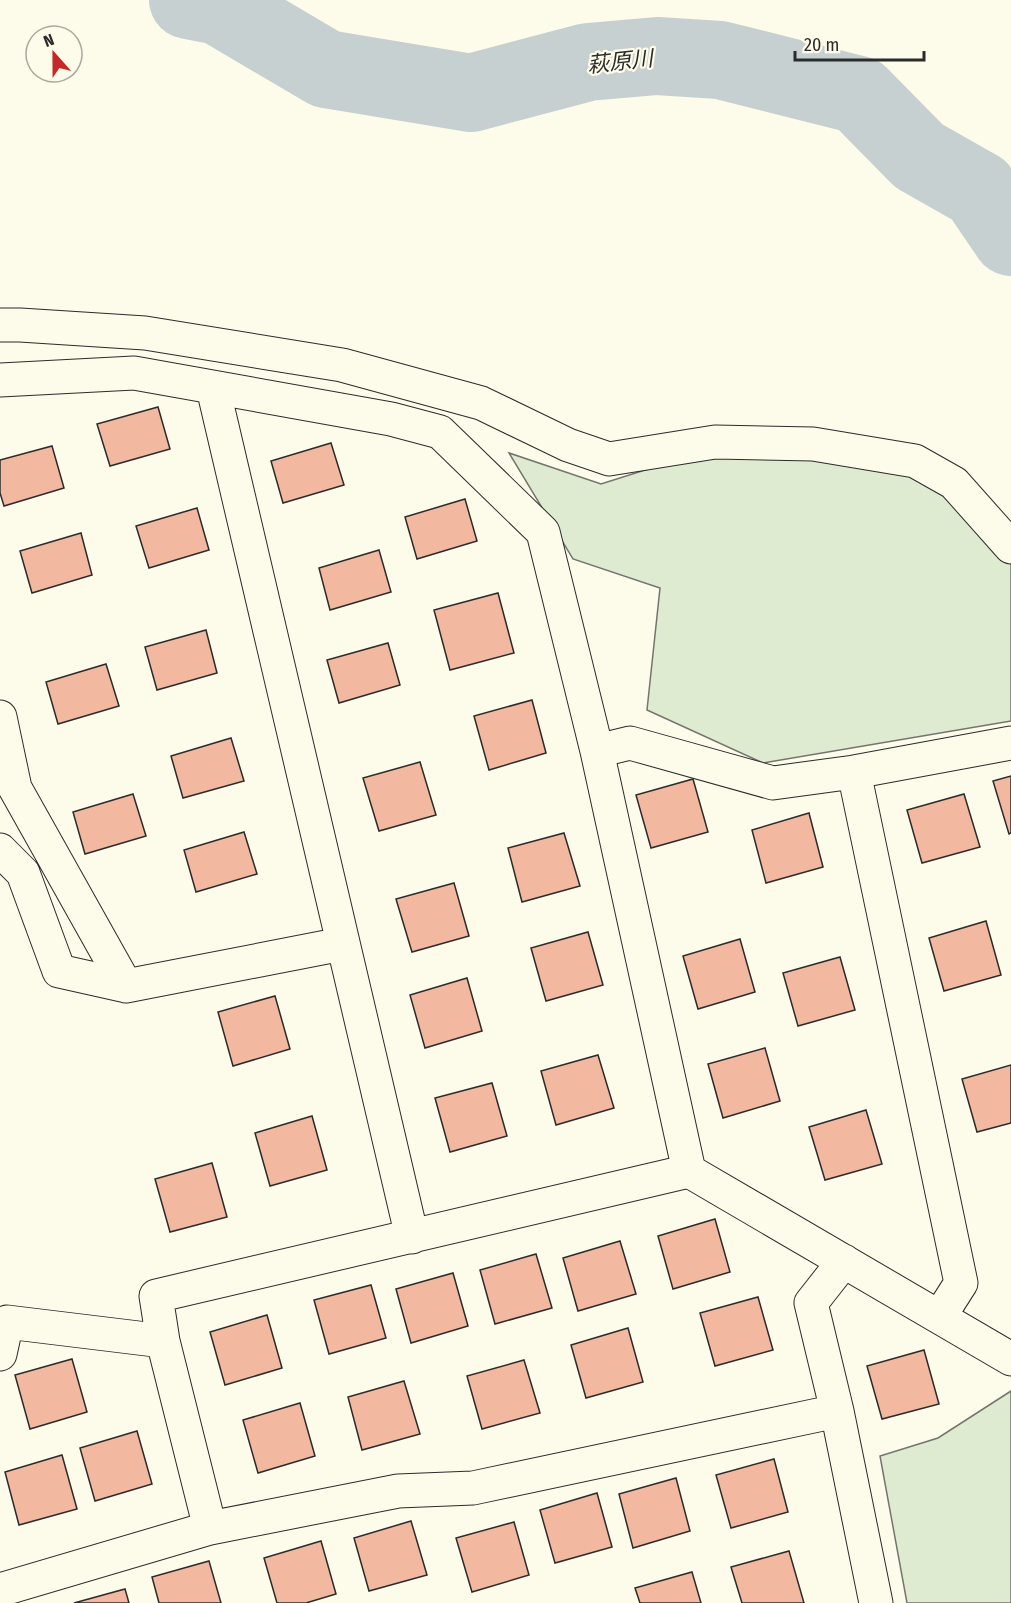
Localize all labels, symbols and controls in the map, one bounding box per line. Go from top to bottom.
north arrow [24,24,84,84]
scale bar [795,24,924,62]
text: N [41,30,57,51]
text: 20 m [804,34,839,56]
water label: 萩原川 [586,44,656,78]

